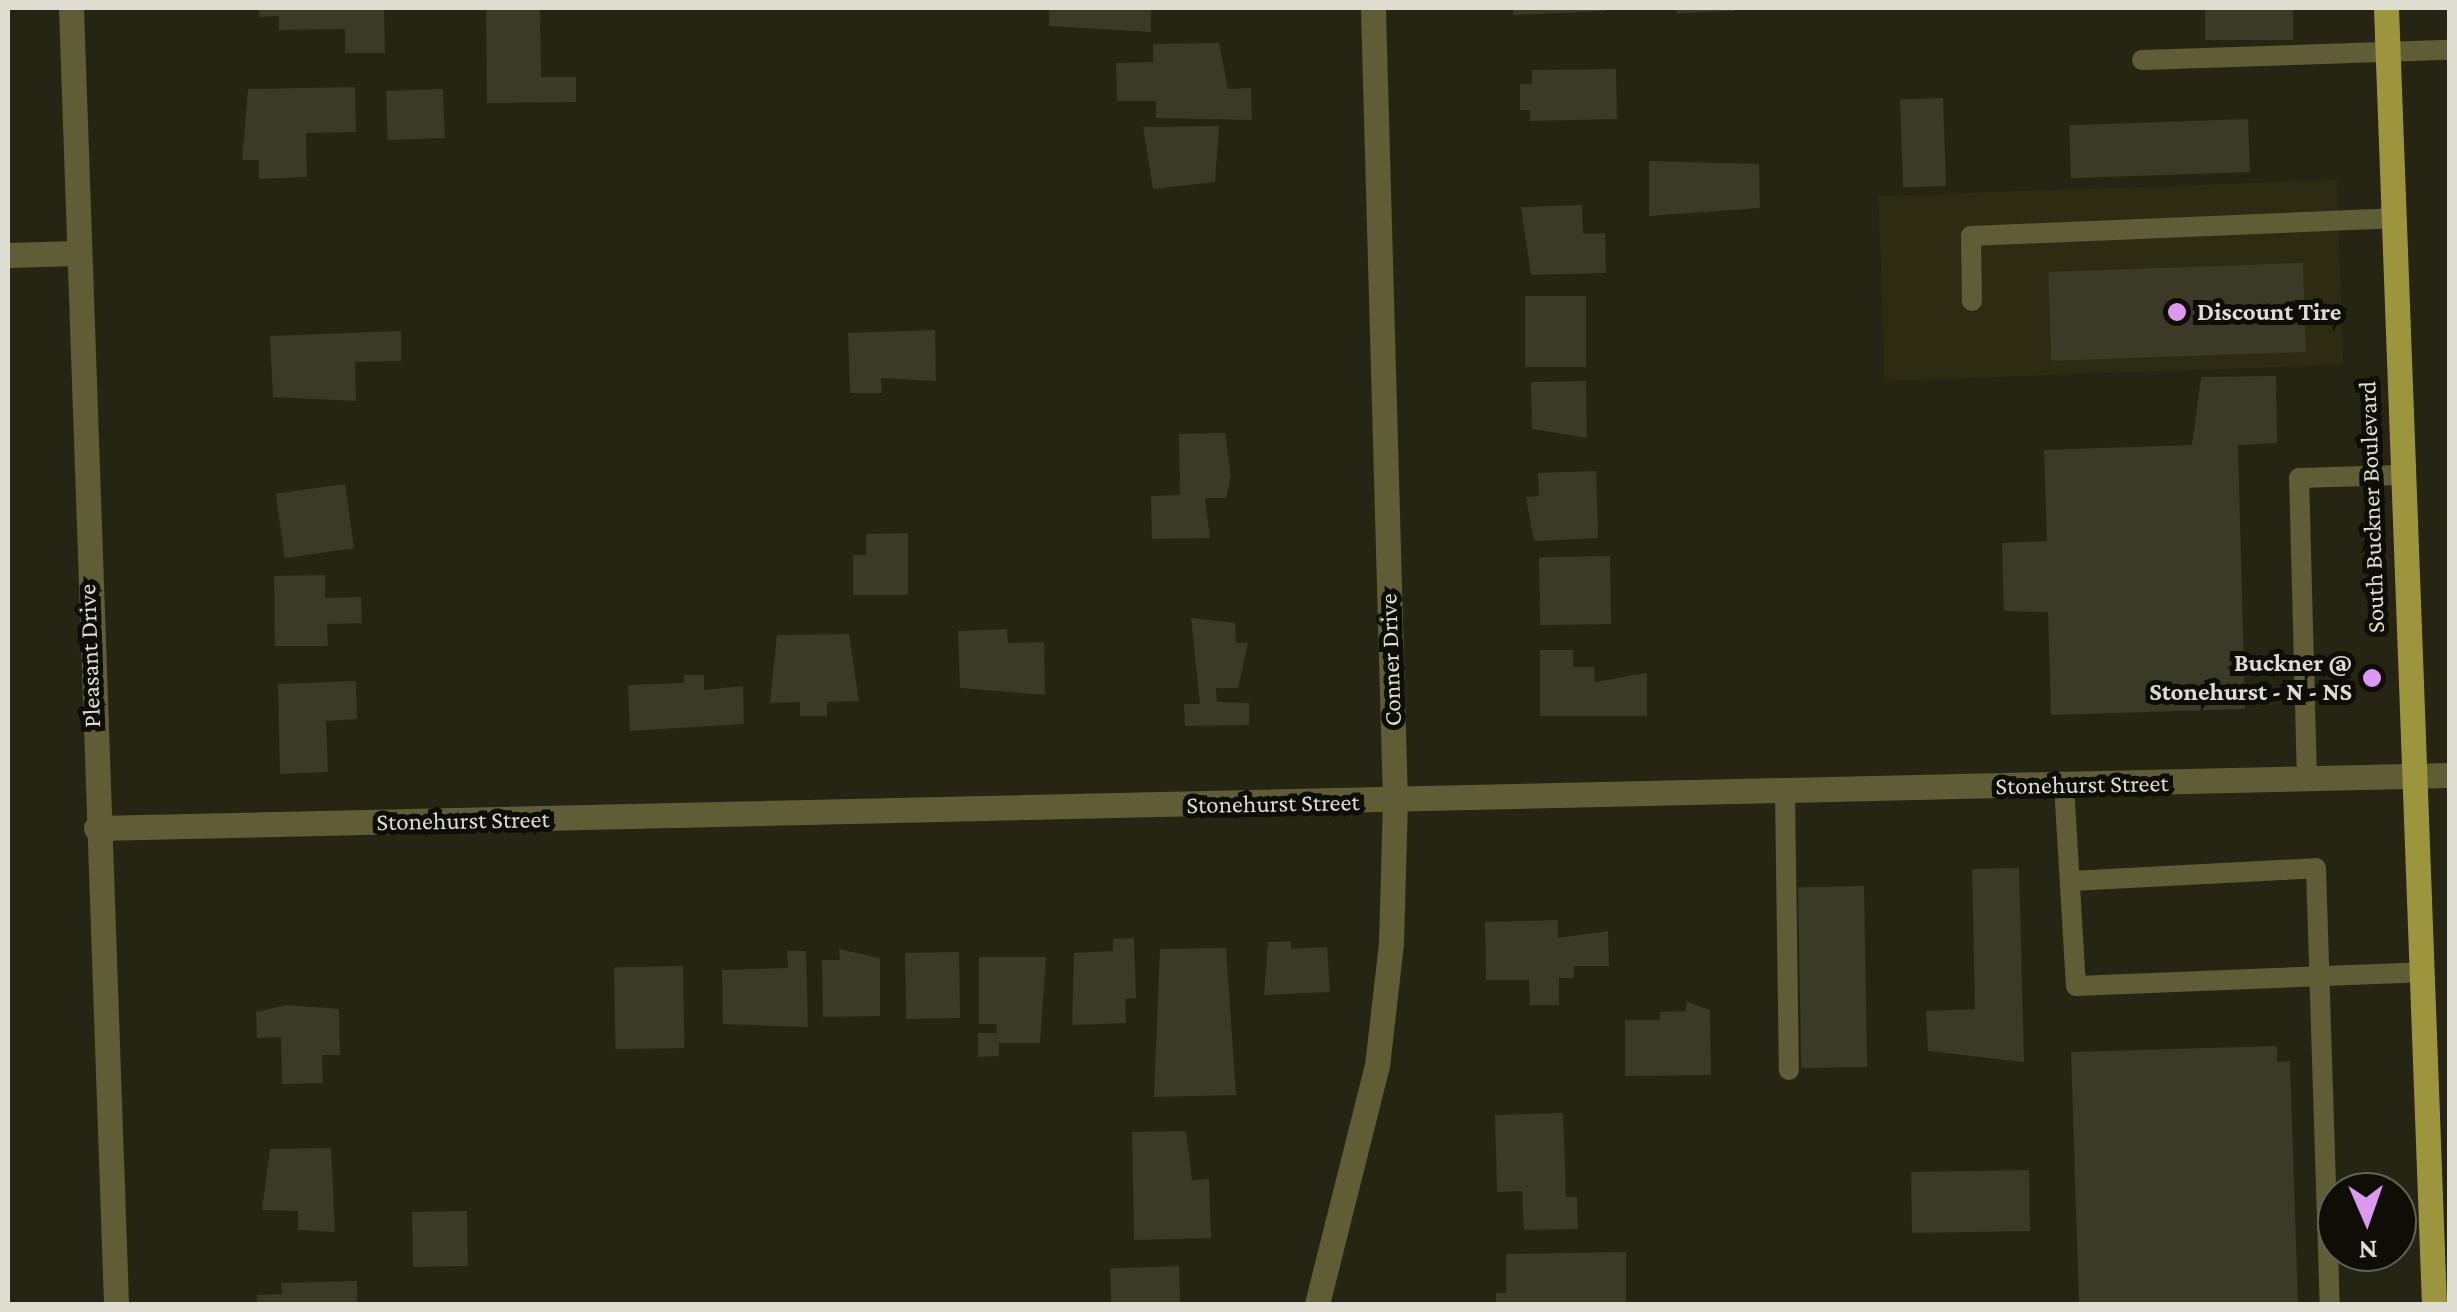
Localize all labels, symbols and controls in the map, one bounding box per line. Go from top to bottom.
place label: Discount Tire [2197,297,2341,327]
marker: Discount Tire [2166,301,2188,323]
street label: South Buckner Boulevard [2353,380,2391,634]
street label: Pleasant Drive [72,584,108,728]
street label: Conner Drive [1374,593,1408,727]
place label: Buckner @ Stonehurst - N - NS [2149,649,2352,708]
marker: Buckner @ Stonehurst - N - NS [2361,667,2383,689]
street label: Stonehurst Street [1995,768,2169,802]
street label: Stonehurst Street [1186,787,1360,821]
street label: Stonehurst Street [376,804,550,838]
north arrow [2317,1172,2417,1272]
text: N [2358,1235,2378,1266]

